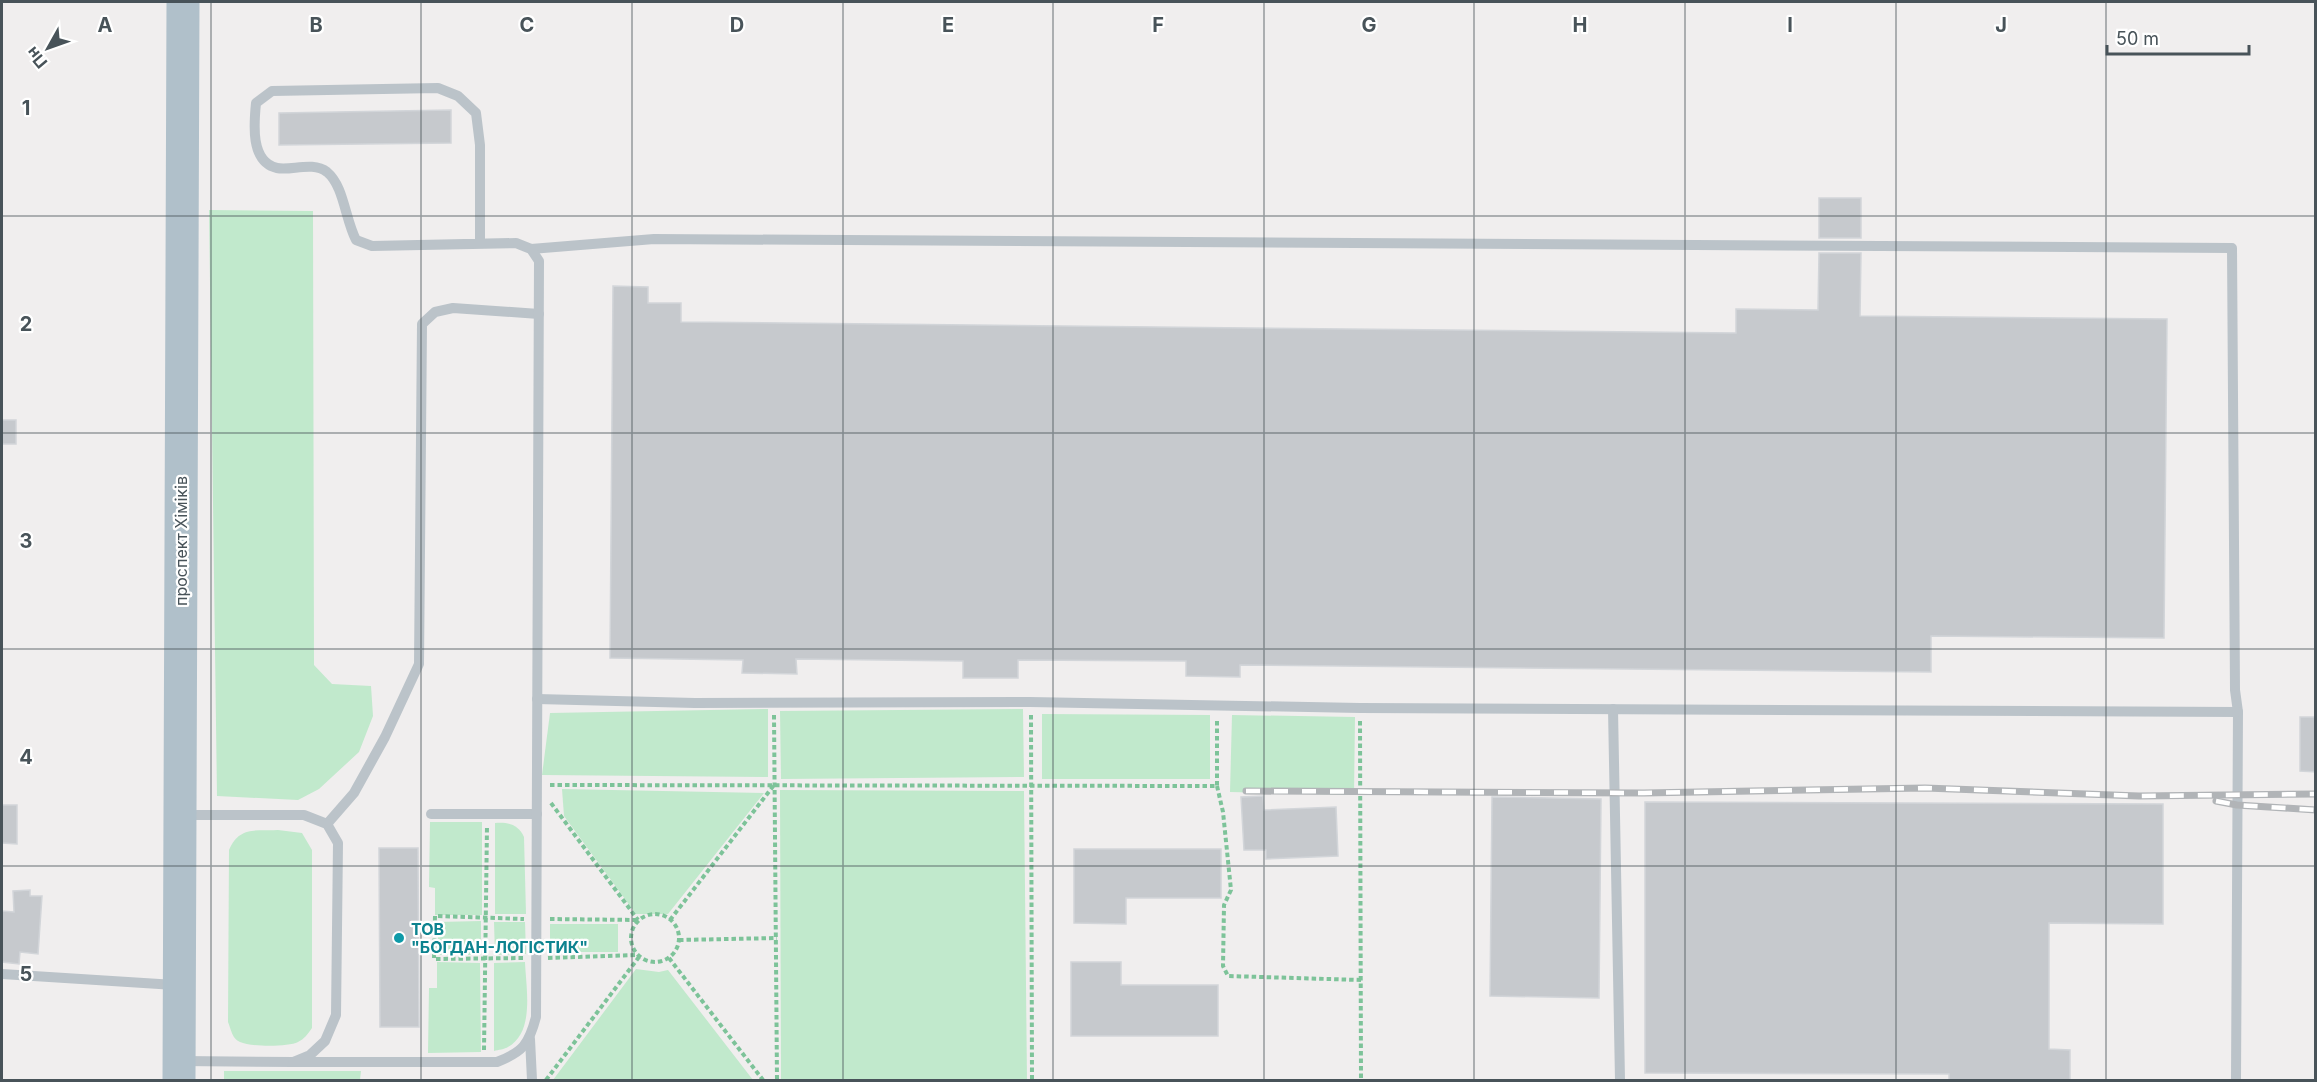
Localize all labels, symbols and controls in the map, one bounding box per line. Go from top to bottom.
text: A [98,13,113,37]
text: B [309,13,323,37]
text: C [520,13,534,37]
text: D [730,13,744,37]
text: E [942,13,954,37]
text: F [1152,13,1164,37]
text: G [1361,13,1377,37]
text: H [1573,13,1587,37]
text: I [1787,13,1793,37]
text: J [1995,13,2007,37]
north arrow [18,18,78,78]
scale bar [2107,18,2250,56]
text: 50 m [2116,28,2159,49]
text: Пн [22,43,51,72]
text: 1 [22,96,30,120]
text: 2 [20,312,32,336]
street label: проспект Хіміків [171,476,191,606]
text: 3 [20,529,32,553]
text: 4 [19,745,33,769]
place label: ТОВ "БОГДАН-ЛОГІСТИК" [411,919,588,957]
marker: ТОВ "БОГДАН-ЛОГІСТИК" [392,931,406,945]
text: 5 [20,962,32,986]

